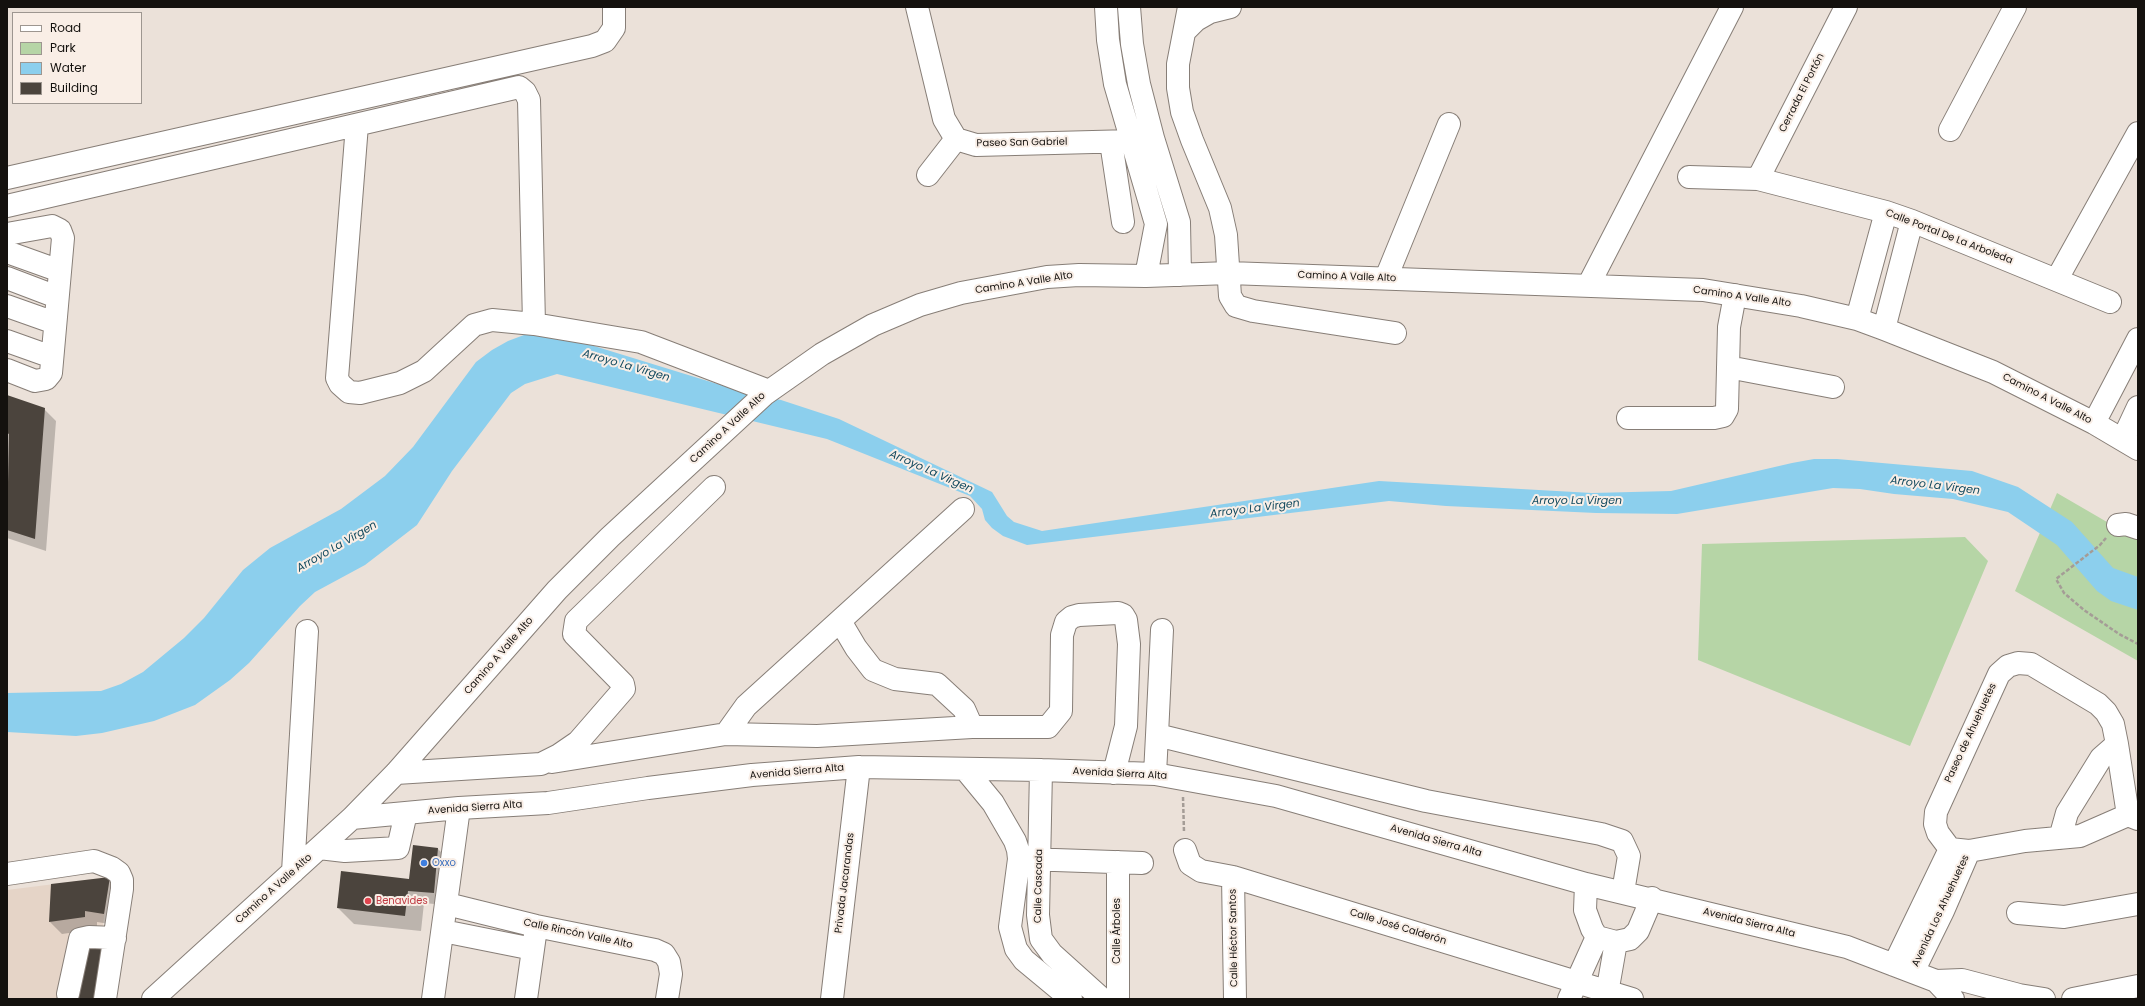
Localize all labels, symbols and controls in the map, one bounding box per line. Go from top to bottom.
legend [12,12,142,104]
text: Road [50,19,81,36]
text: Park [50,39,76,56]
street label: Cerrada El Portón [1777,52,1827,134]
text: Water [50,59,86,76]
text: Building [50,79,98,96]
street label: Paseo San Gabriel [976,136,1068,150]
street label: Calle Portal De La Arboleda [1884,207,2014,267]
street label: Camino A Valle Alto [974,269,1074,297]
street label: Camino A Valle Alto [1297,269,1397,285]
street label: Camino A Valle Alto [1692,284,1792,310]
water label: Arroyo La Virgen [581,347,671,385]
street label: Camino A Valle Alto [2000,371,2094,427]
street label: Camino A Valle Alto [688,390,768,466]
water label: Arroyo La Virgen [887,448,975,496]
water label: Arroyo La Virgen [1889,474,1981,498]
water label: Arroyo La Virgen [1532,494,1622,508]
water label: Arroyo La Virgen [1209,497,1301,521]
water label: Arroyo La Virgen [295,519,379,575]
street label: Camino A Valle Alto [462,615,536,697]
street label: Paseo de Ahuehuetes [1943,681,1999,785]
street label: Avenida Sierra Alta [749,762,845,782]
street label: Avenida Sierra Alta [1072,766,1168,782]
street label: Avenida Sierra Alta [427,799,523,817]
street label: Avenida Sierra Alta [1389,822,1483,860]
street label: Privada Jacarandas [833,832,857,934]
street label: Calle Cascada [1032,849,1046,923]
street label: Camino A Valle Alto [233,852,315,926]
street label: Avenida Los Ahuehuetes [1910,853,1972,969]
place label: Oxxo [432,857,456,869]
marker: Oxxo [419,858,429,868]
street label: Calle Héctor Santos [1227,889,1241,987]
place label: Benavides [376,895,428,907]
marker: Benavides [363,896,373,906]
street label: Calle Árboles [1111,898,1123,964]
street label: Avenida Sierra Alta [1702,906,1796,940]
street label: Calle José Calderón [1348,907,1448,947]
street label: Calle Rincón Valle Alto [522,917,634,951]

